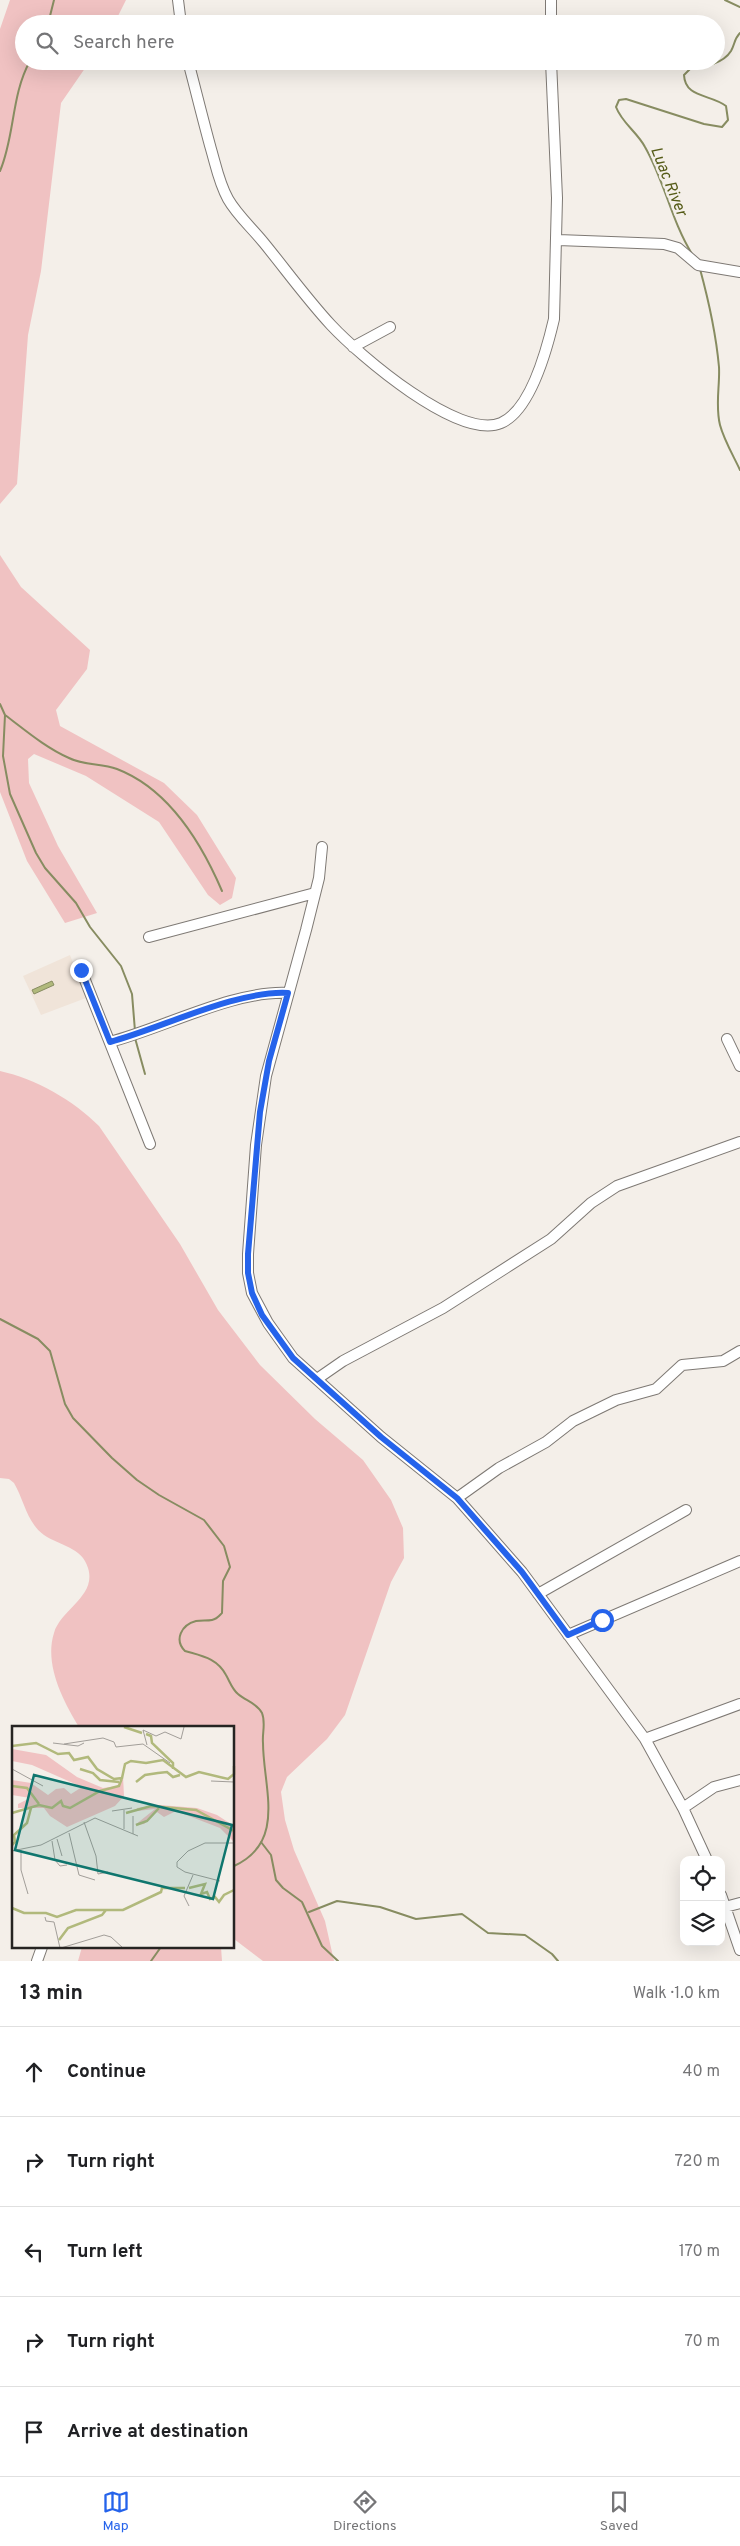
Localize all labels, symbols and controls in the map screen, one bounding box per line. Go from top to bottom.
search box [15,15,725,70]
icon: search [33,29,61,57]
text: Search here [73,31,175,55]
water label: Luac River [645,144,692,221]
route end [70,959,93,982]
route start [591,1609,614,1632]
inset map [12,1726,235,1948]
map controls [680,1856,725,1946]
button: locate [680,1856,725,1901]
button: layers [680,1901,725,1946]
text: 13 min [20,1980,83,2007]
text: Walk · 1.0 km [633,1984,720,2004]
icon: ahead [20,2058,48,2086]
text: Continue [67,2060,146,2084]
text: 40 m [682,2062,720,2082]
icon: right [20,2148,48,2176]
text: Turn right [67,2150,155,2174]
text: 720 m [675,2152,720,2172]
icon: left [20,2238,48,2266]
text: Turn left [67,2240,143,2264]
text: 170 m [679,2242,720,2262]
icon: right [20,2328,48,2356]
text: Turn right [67,2330,155,2354]
text: 70 m [685,2332,720,2352]
icon: arrive [20,2418,48,2446]
text: Arrive at destination [67,2420,248,2444]
tab: Map [102,2488,130,2535]
tab: Directions [333,2488,397,2535]
tab: Saved [600,2488,638,2535]

